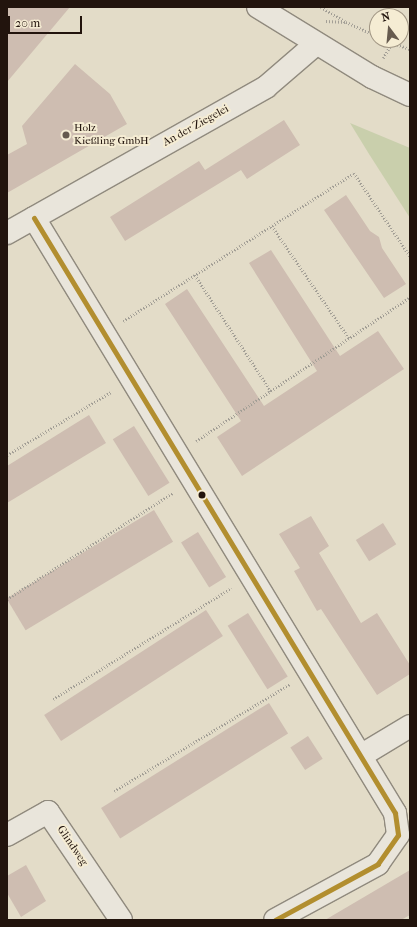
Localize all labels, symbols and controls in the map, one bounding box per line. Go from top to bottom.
scale bar [10,8,84,34]
north arrow [369,8,409,48]
text: N [380,10,392,24]
text: 20 m [15,16,40,30]
street label: An der Ziegelei [161,102,231,150]
place label: Holz Kießling GmbH [74,122,149,148]
marker: Holz Kießling GmbH [61,130,71,140]
unlabelled marker [197,490,207,500]
street label: Glindweg [54,823,90,869]

